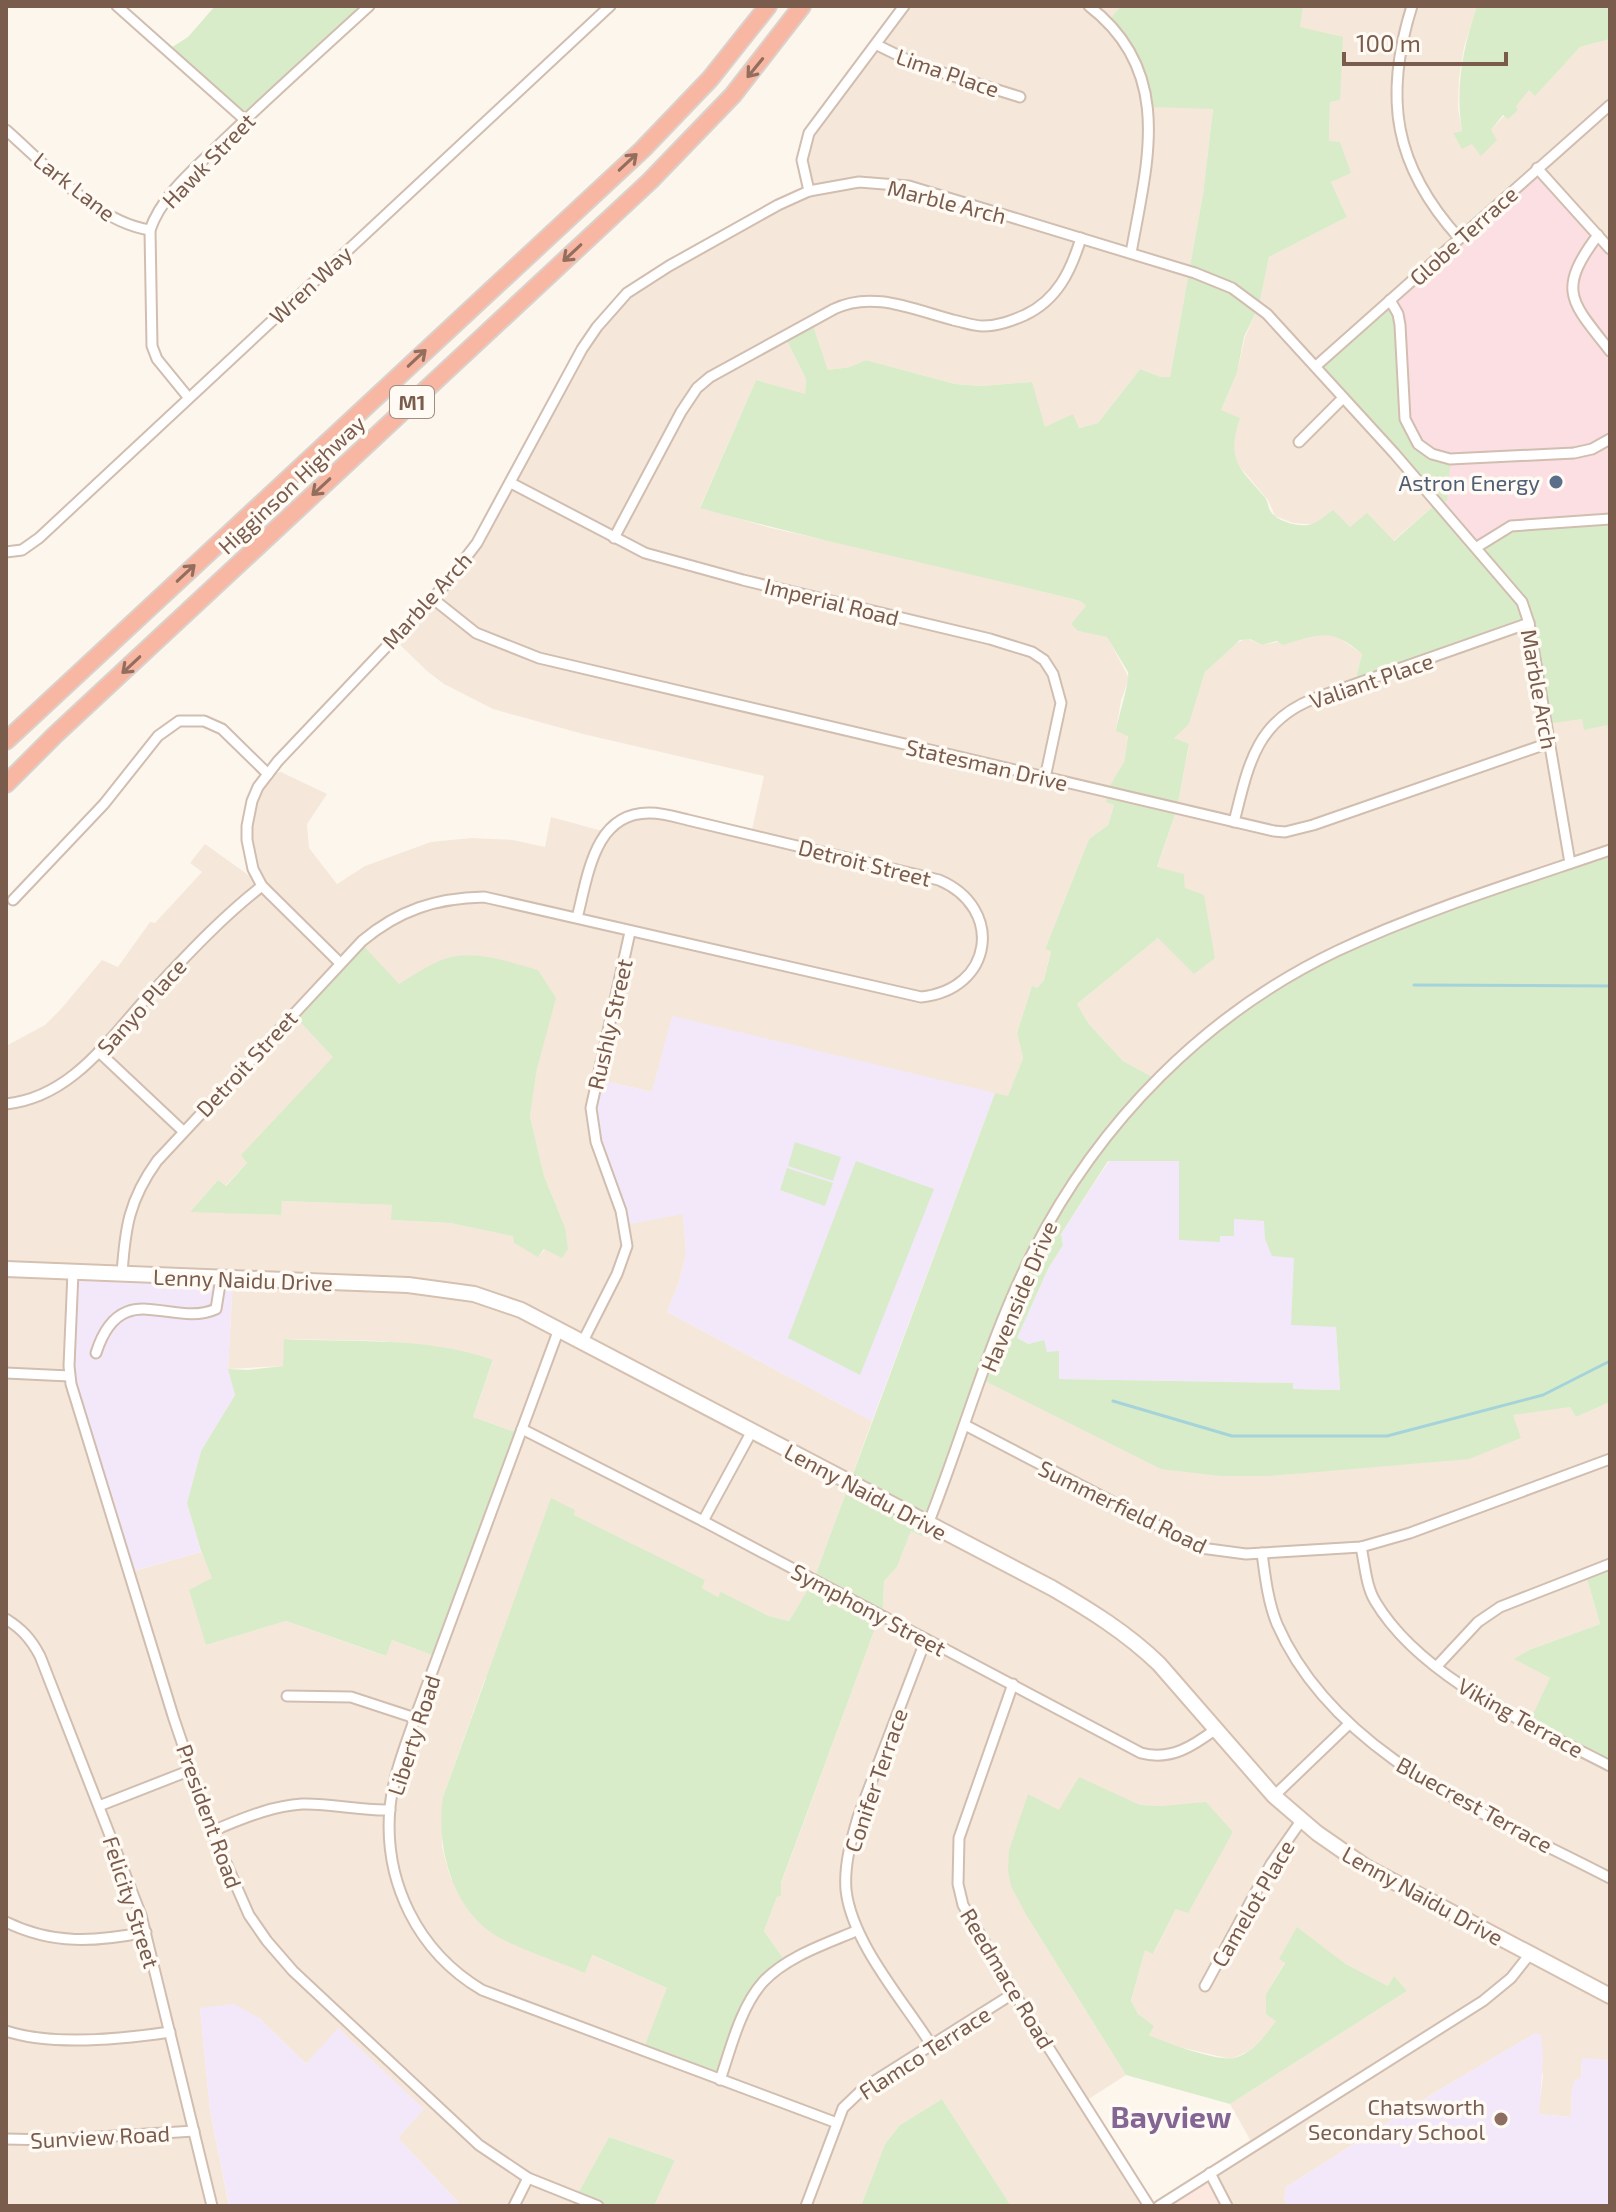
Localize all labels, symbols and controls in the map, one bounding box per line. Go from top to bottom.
scale bar [1344,16,1506,66]
text: 100 m [1356,28,1421,57]
street label: Lima Place [893,42,1003,102]
one-way arrow [746,57,764,78]
street label: Hawk Street [156,107,260,213]
street label: Lark Lane [29,146,121,226]
one-way arrow [618,153,638,171]
street label: Marble Arch [885,174,1009,228]
street label: Globe Terrace [1404,180,1522,290]
street label: Wren Way [264,239,357,329]
one-way arrow [563,243,583,261]
one-way arrow [407,348,427,367]
road number: M1 [390,386,434,418]
street label: Higginson Highway [212,409,370,559]
place label: Astron Energy [1398,469,1540,495]
marker: Astron Energy [1547,473,1565,491]
one-way arrow [311,477,331,496]
street label: Marble Arch [376,546,476,654]
one-way arrow [176,563,196,582]
street label: Imperial Road [762,572,902,630]
street label: Marble Arch [1517,627,1563,751]
street label: Valiant Place [1306,647,1436,713]
one-way arrow [121,655,141,673]
street label: Statesman Drive [904,733,1070,795]
street label: Detroit Street [796,833,934,891]
street label: Sanyo Place [91,953,191,1059]
street label: Rushly Street [581,956,637,1092]
street label: Detroit Street [190,1005,302,1121]
street label: Havenside Drive [975,1217,1061,1375]
street label: Lenny Naidu Drive [153,1263,333,1295]
street label: Lenny Naidu Drive [780,1437,952,1545]
street label: Summerfield Road [1035,1454,1211,1558]
street label: Symphony Street [787,1557,951,1661]
street label: Liberty Road [381,1672,445,1798]
street label: Viking Terrace [1454,1672,1588,1762]
street label: Conifer Terrace [838,1705,912,1855]
street label: President Road [172,1741,248,1891]
street label: Bluecrest Terrace [1393,1750,1557,1858]
street label: Felicity Street [98,1833,166,1971]
street label: Camelot Place [1205,1835,1299,1971]
street label: Lenny Naidu Drive [1338,1840,1508,1950]
street label: Reedmace Road [956,1903,1060,2053]
street label: Flamco Terrace [853,2000,995,2104]
place label: Chatsworth Secondary School [1308,2093,1485,2144]
district label: Bayview [1111,2098,1232,2135]
marker: Chatsworth Secondary School [1492,2110,1510,2128]
street label: Sunview Road [29,2119,171,2153]

